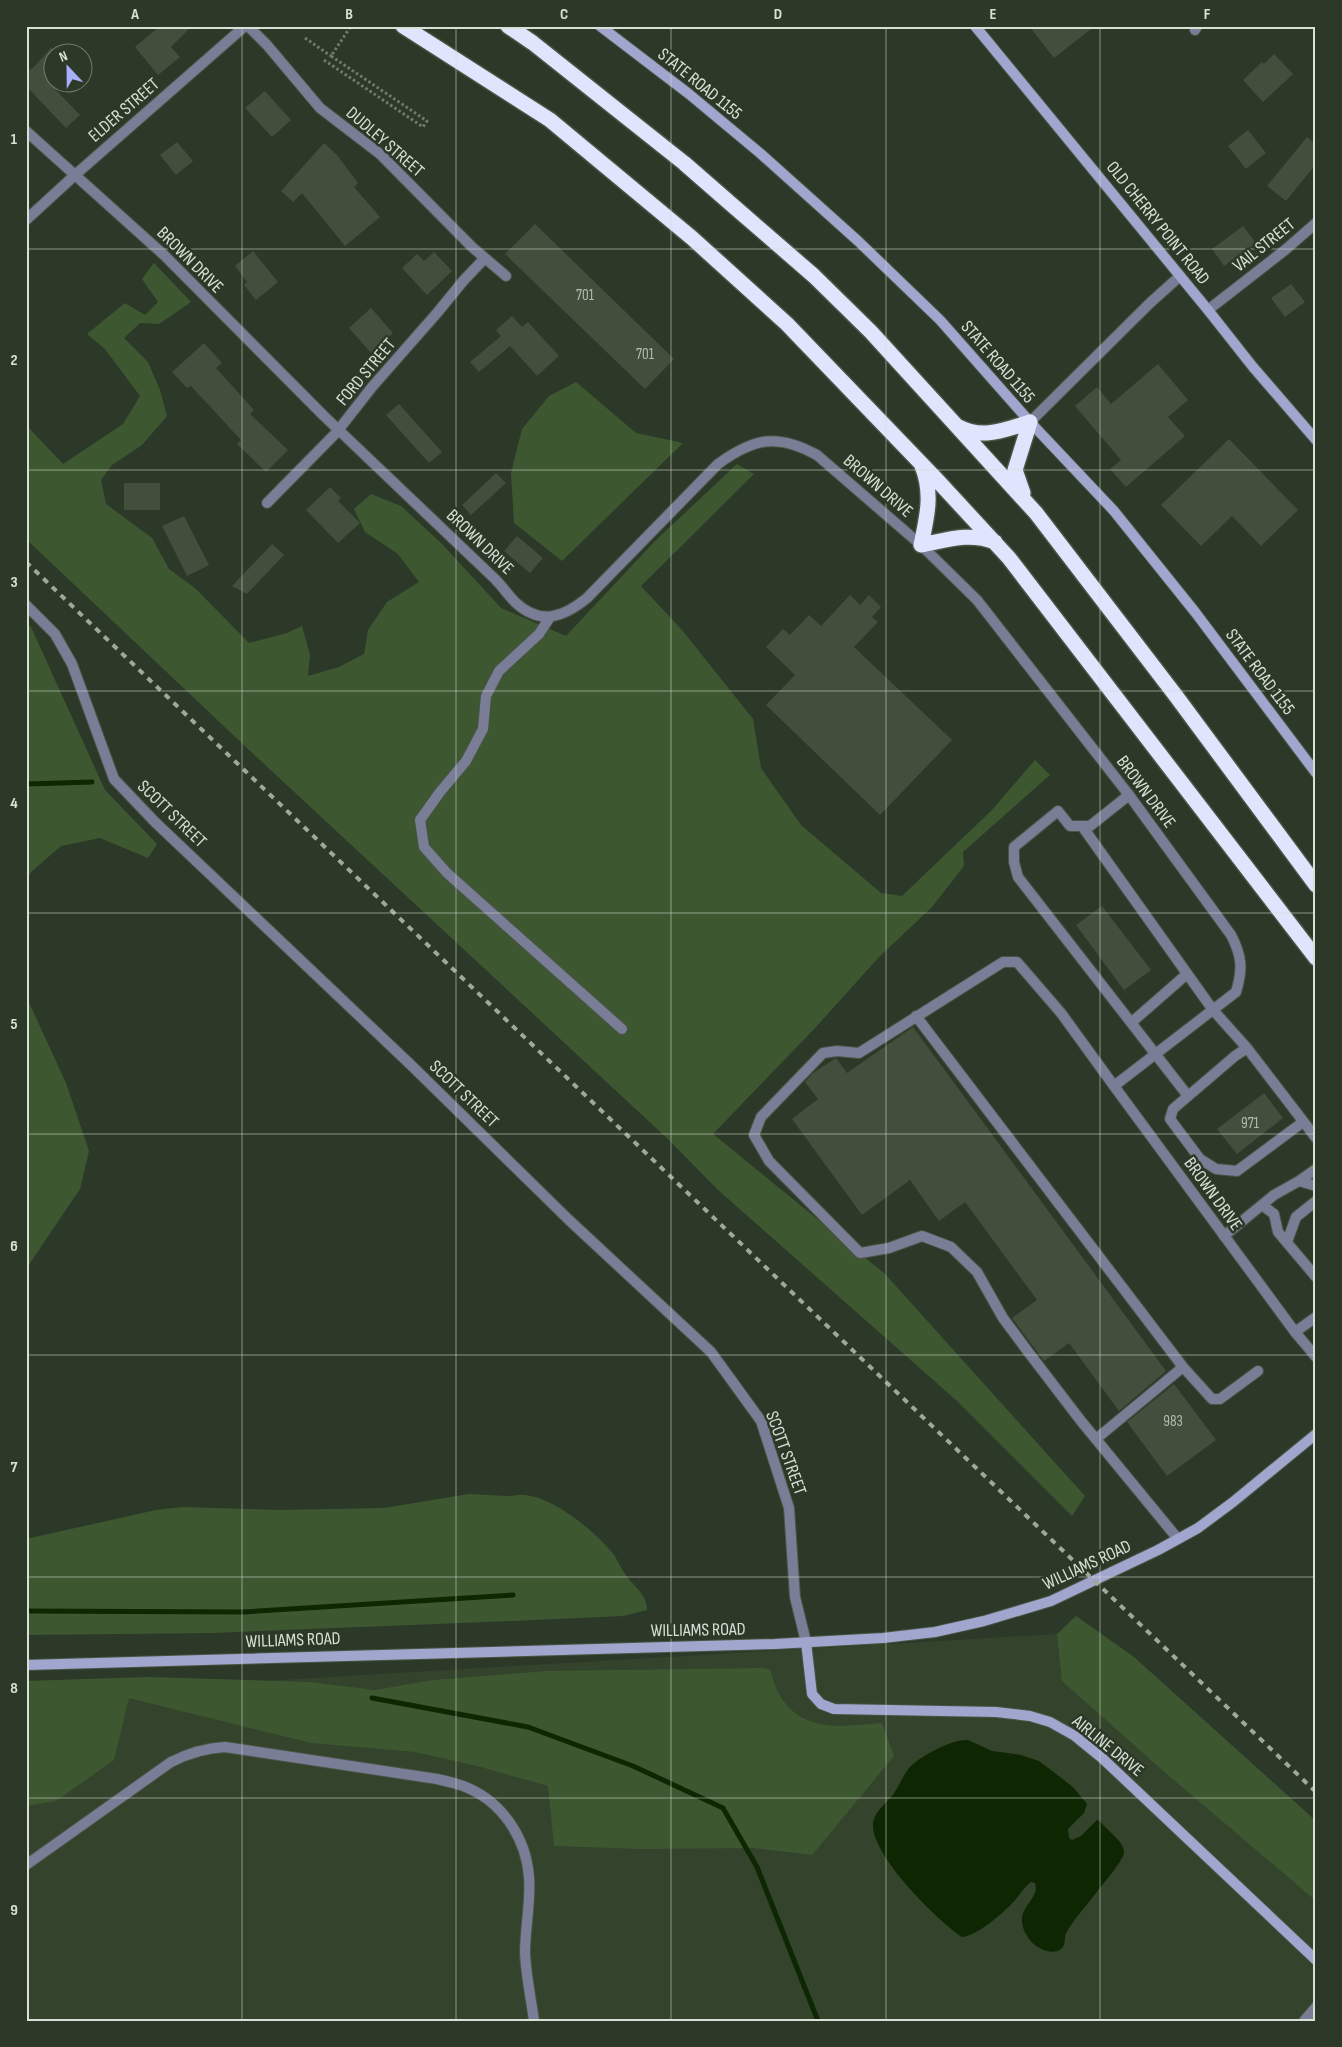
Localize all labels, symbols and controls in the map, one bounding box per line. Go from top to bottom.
text: A [130,5,139,24]
text: B [345,5,353,24]
text: C [560,5,568,24]
text: D [774,5,782,24]
text: E [990,5,997,24]
text: F [1204,5,1211,24]
north arrow [42,42,92,92]
street label: STATE ROAD 1155 [654,44,746,124]
text: N [57,47,70,66]
street label: ELDER STREET [84,74,164,146]
street label: DUDLEY STREET [342,102,428,182]
text: 1 [11,130,18,149]
street label: OLD CHERRY POINT ROAD [1102,157,1214,289]
street label: VAIL STREET [1229,214,1299,276]
street label: BROWN DRIVE [153,223,227,297]
house number: 701 [576,286,595,305]
street label: STATE ROAD 1155 [957,317,1039,407]
street label: FORD STREET [332,334,400,410]
house number: 701 [636,345,655,364]
text: 2 [10,351,18,370]
street label: BROWN DRIVE [839,450,917,522]
street label: BROWN DRIVE [442,505,518,579]
text: 3 [10,573,18,592]
street label: STATE ROAD 1155 [1221,625,1299,719]
street label: BROWN DRIVE [1112,752,1180,832]
street label: SCOTT STREET [133,776,211,852]
text: 4 [10,794,18,813]
text: 5 [10,1015,18,1034]
street label: SCOTT STREET [425,1056,503,1132]
house number: 971 [1241,1114,1260,1133]
street label: BROWN DRIVE [1180,1153,1246,1235]
text: 6 [10,1237,18,1256]
street label: SCOTT STREET [761,1408,811,1498]
house number: 983 [1163,1412,1183,1431]
text: 7 [11,1458,18,1477]
street label: WILLIAMS ROAD [1040,1535,1134,1595]
street label: WILLIAMS ROAD [650,1619,746,1641]
street label: WILLIAMS ROAD [245,1628,341,1652]
text: 8 [10,1679,18,1698]
street label: AIRLINE DRIVE [1067,1710,1148,1781]
text: 9 [10,1901,18,1920]

